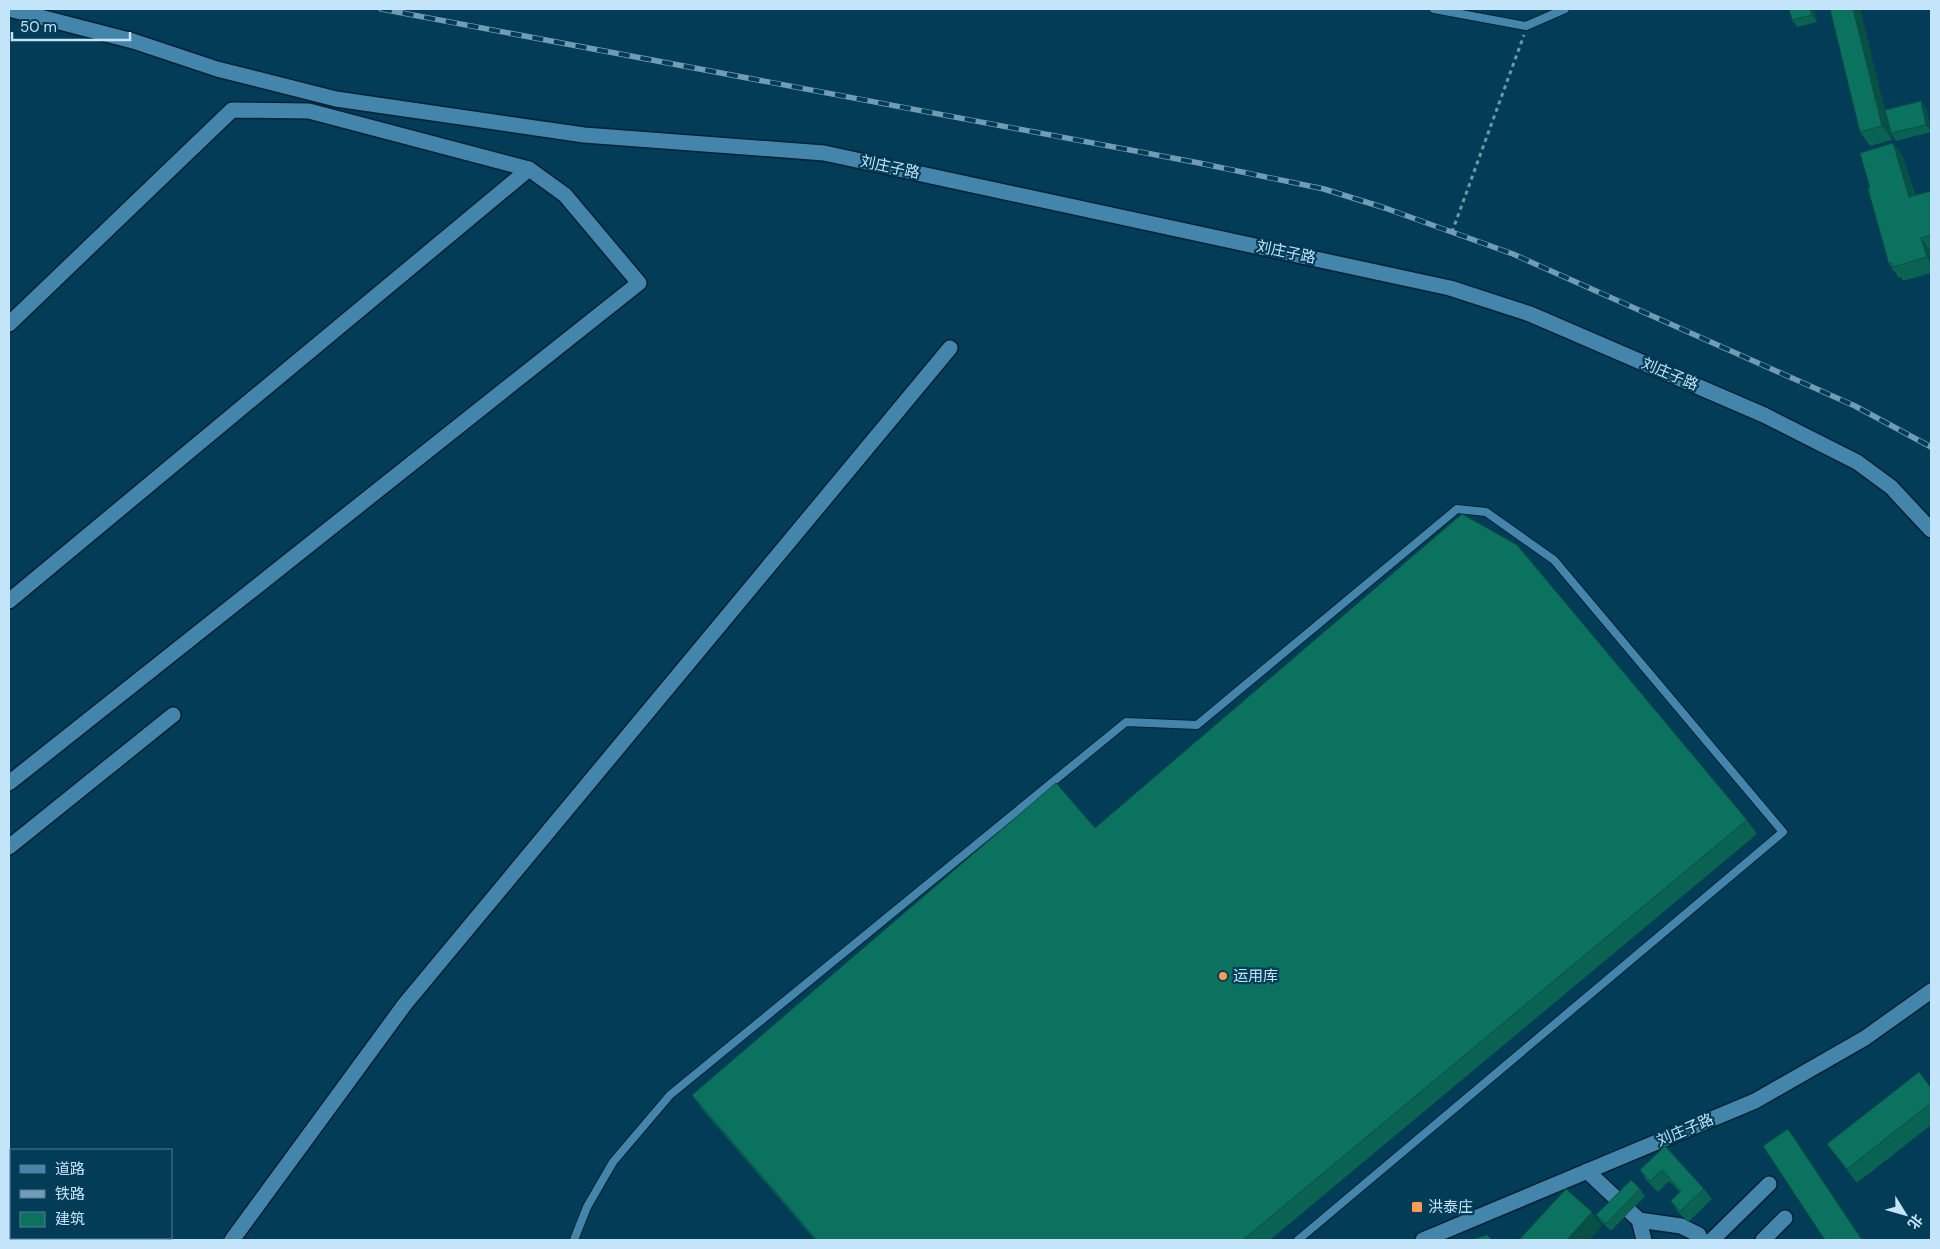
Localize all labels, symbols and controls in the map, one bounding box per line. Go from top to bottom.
scale bar [12,10,130,42]
text: 50 m [20,17,57,37]
street label: 刘庄子路 [859,151,921,183]
street label: 刘庄子路 [1255,236,1317,268]
street label: 刘庄子路 [1638,353,1702,395]
place label: 运用库 [1233,966,1278,986]
marker: 运用库 [1217,970,1229,982]
street label: 刘庄子路 [1653,1109,1717,1151]
legend [10,1149,172,1239]
text: 道路 [55,1159,85,1179]
text: 铁路 [55,1184,85,1204]
north arrow [1880,1189,1930,1239]
place label: 洪泰庄 [1428,1197,1473,1217]
marker: 洪泰庄 [1410,1200,1424,1214]
text: 建筑 [55,1209,85,1229]
text: 北 [1904,1211,1927,1233]

